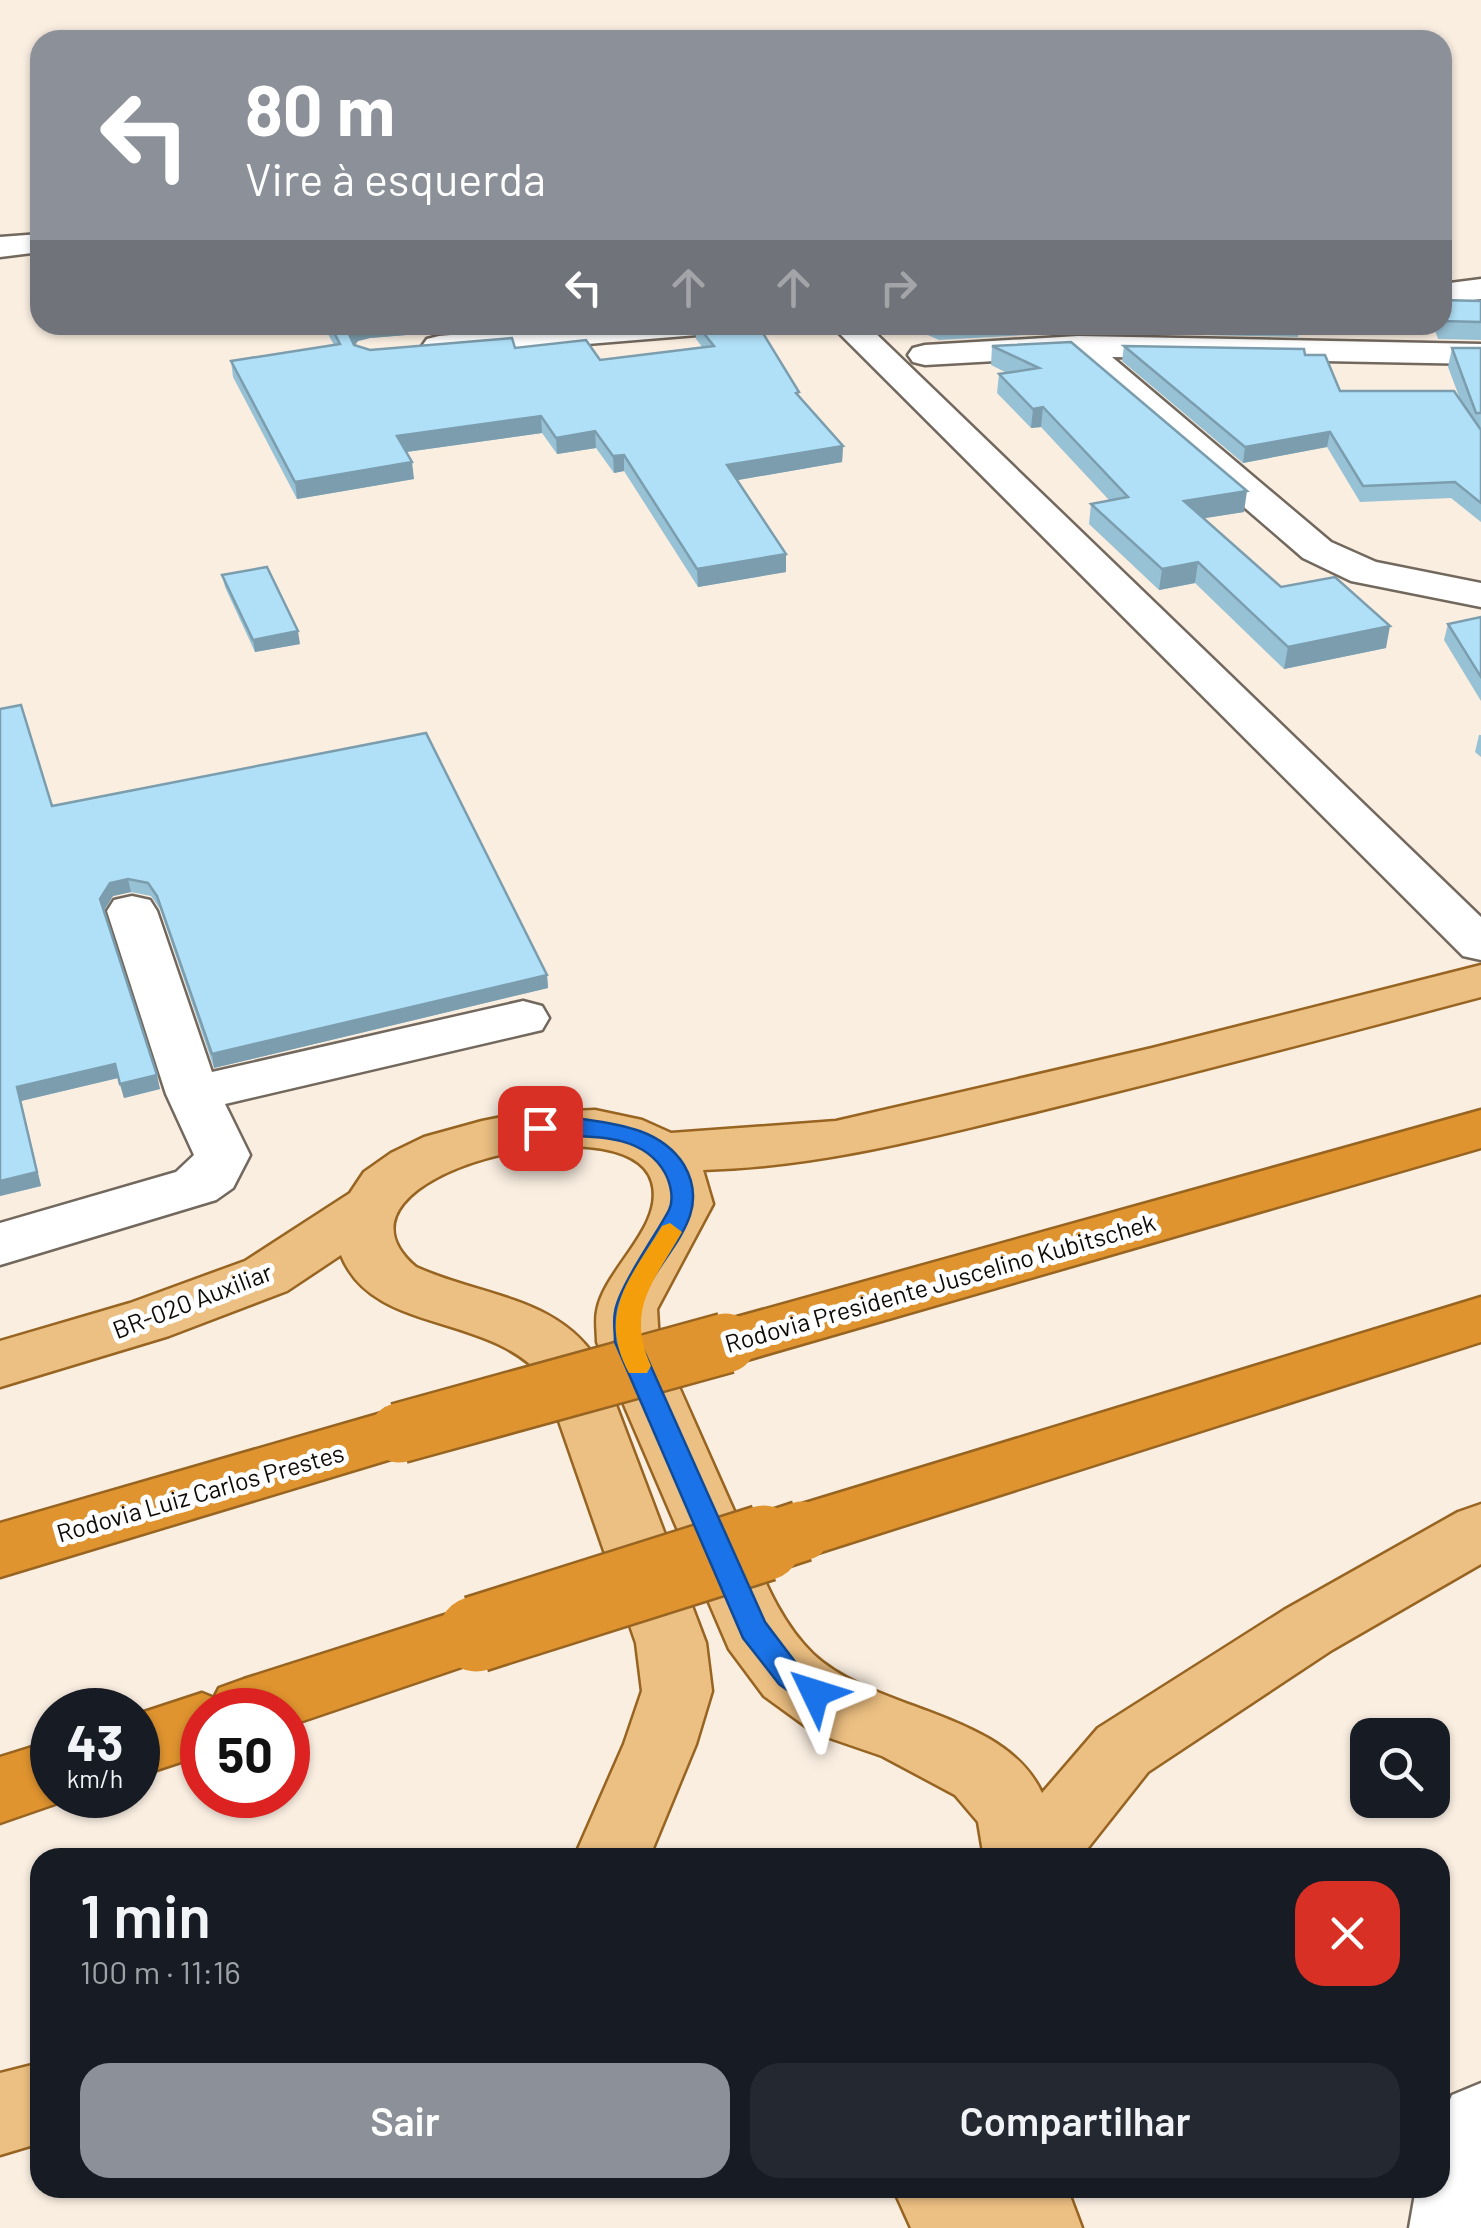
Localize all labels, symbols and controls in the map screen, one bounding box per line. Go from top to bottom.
text: 80 m [245,66,395,150]
icon: left [80,70,210,200]
text: Vire à esquerda [245,151,546,205]
icon: left [556,260,611,315]
icon: ahead [661,260,716,315]
icon: ahead [766,260,821,315]
icon: right [871,260,926,315]
pin [498,1086,583,1171]
icon: arrive [513,1101,568,1156]
street label: Rodovia Presidente Juscelino Kubitschek [721,1206,1159,1358]
street label: BR-020 Auxiliar [108,1256,276,1344]
street label: Rodovia Luiz Carlos Prestes [53,1437,347,1547]
position arrow [763,1641,867,1745]
speed limit sign: 50 [180,1688,310,1818]
text: 43 [66,1711,124,1771]
map controls [1350,1718,1450,1818]
button: search [1350,1718,1450,1818]
text: km/h [67,1763,123,1793]
text: 1 min [80,1878,211,1950]
button: close [1295,1881,1400,1986]
text: 100 m · 11:16 [80,1952,241,1990]
button: Sair [80,2063,730,2178]
button: Compartilhar [750,2063,1400,2178]

